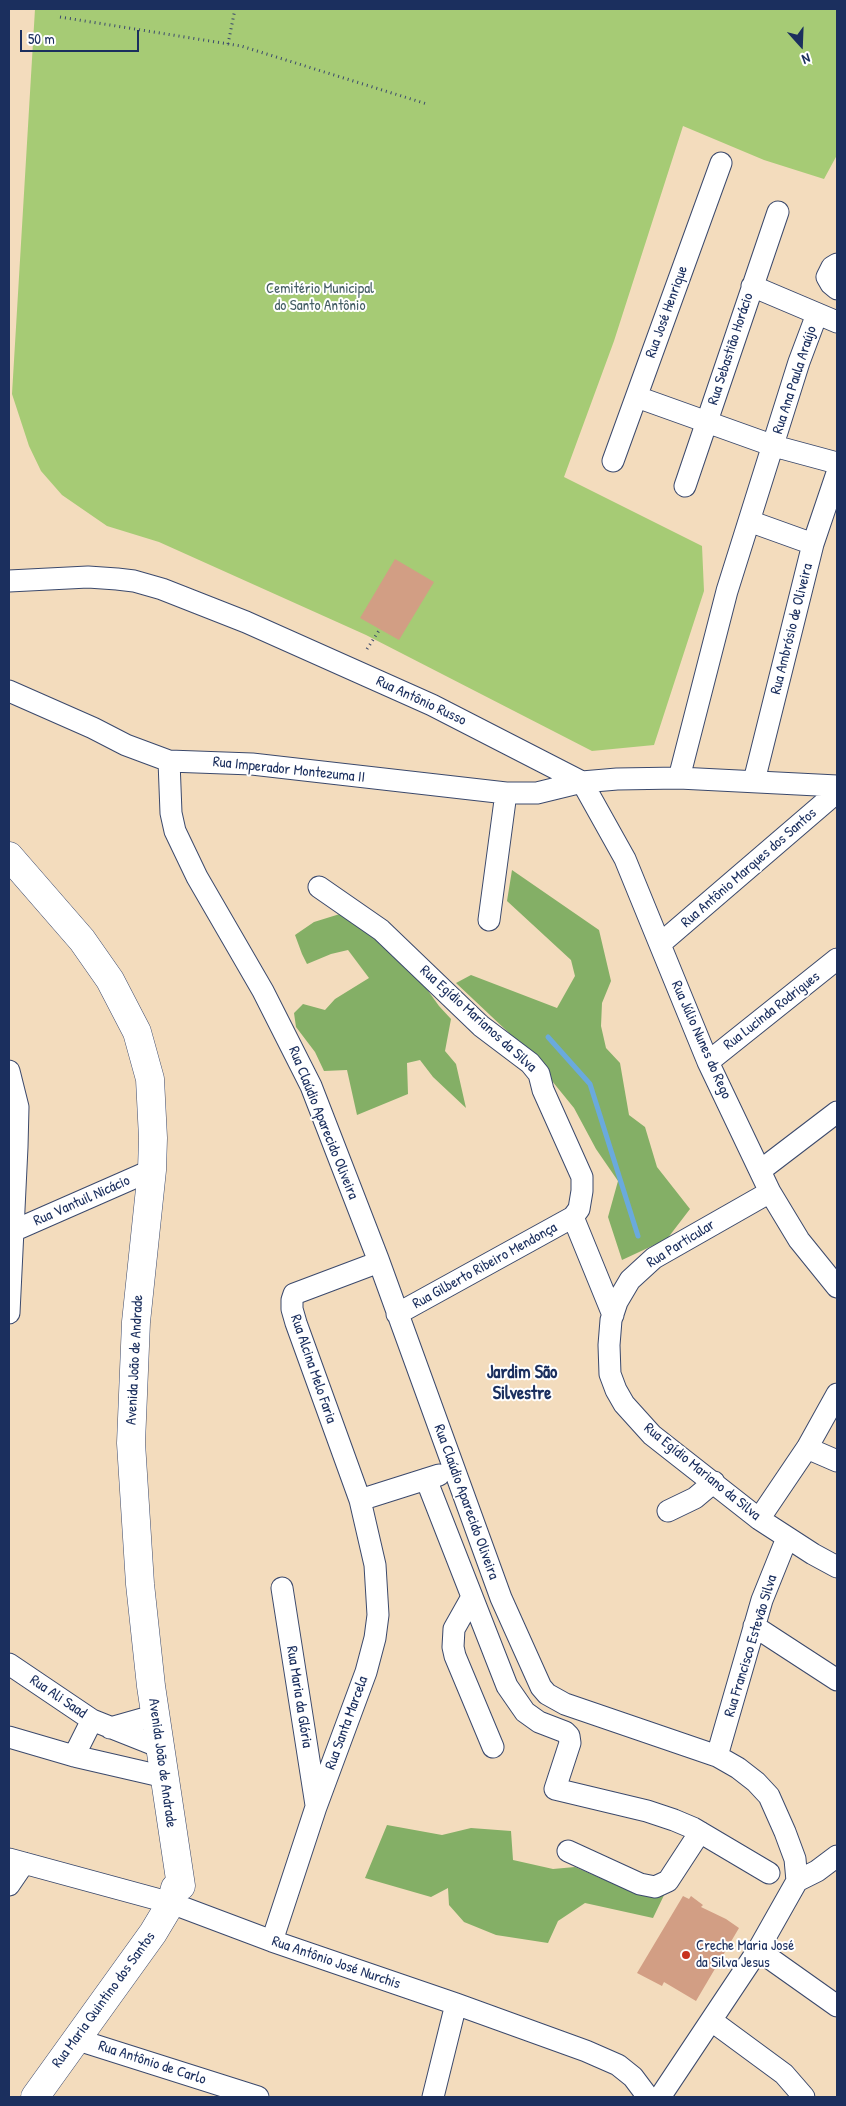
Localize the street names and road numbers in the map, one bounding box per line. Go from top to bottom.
street label: Rua José Henrique [642,263,692,361]
street label: Rua Sebastião Horácio [704,291,758,407]
street label: Rua Ana Paula Araújo [769,324,821,436]
street label: Rua Ambrósio de Oliveira [767,562,817,696]
street label: Rua Antônio Russo [373,672,469,730]
street label: Rua Imperador Montezuma II [212,753,366,787]
street label: Rua Antônio Marques dos Santos [678,804,820,932]
street label: Rua Egídio Marianos da Silva [416,962,540,1076]
street label: Rua Lucinda Rodrigues [720,968,824,1054]
street label: Rua Júlio Nunes do Rego [667,978,735,1102]
street label: Rua Claúdio Aparecido Oliveira [284,1044,362,1202]
street label: Rua Vantuil Nicácio [31,1172,133,1230]
street label: Rua Particular [644,1216,718,1272]
street label: Rua Gilberto Ribeiro Mendonça [410,1219,560,1313]
street label: Avenida João de Andrade [123,1294,147,1426]
street label: Rua Alcina Melo Faria [286,1312,340,1426]
street label: Rua Egídio Mariano da Silva [640,1419,764,1525]
street label: Rua Claúdio Aparecido Oliveira [430,1422,502,1582]
street label: Rua Francisco Estevão Silva [721,1573,781,1719]
street label: Rua Maria da Glória [282,1645,316,1749]
street label: Rua Ali Saad [26,1671,90,1723]
street label: Rua Santa Marcela [322,1674,372,1772]
street label: Avenida João de Andrade [144,1697,180,1829]
street label: Rua Maria Quintino dos Santos [49,1928,159,2072]
street label: Rua Antônio José Nurchis [269,1933,403,1993]
street label: Rua Antônio de Carlo [96,2037,208,2089]

